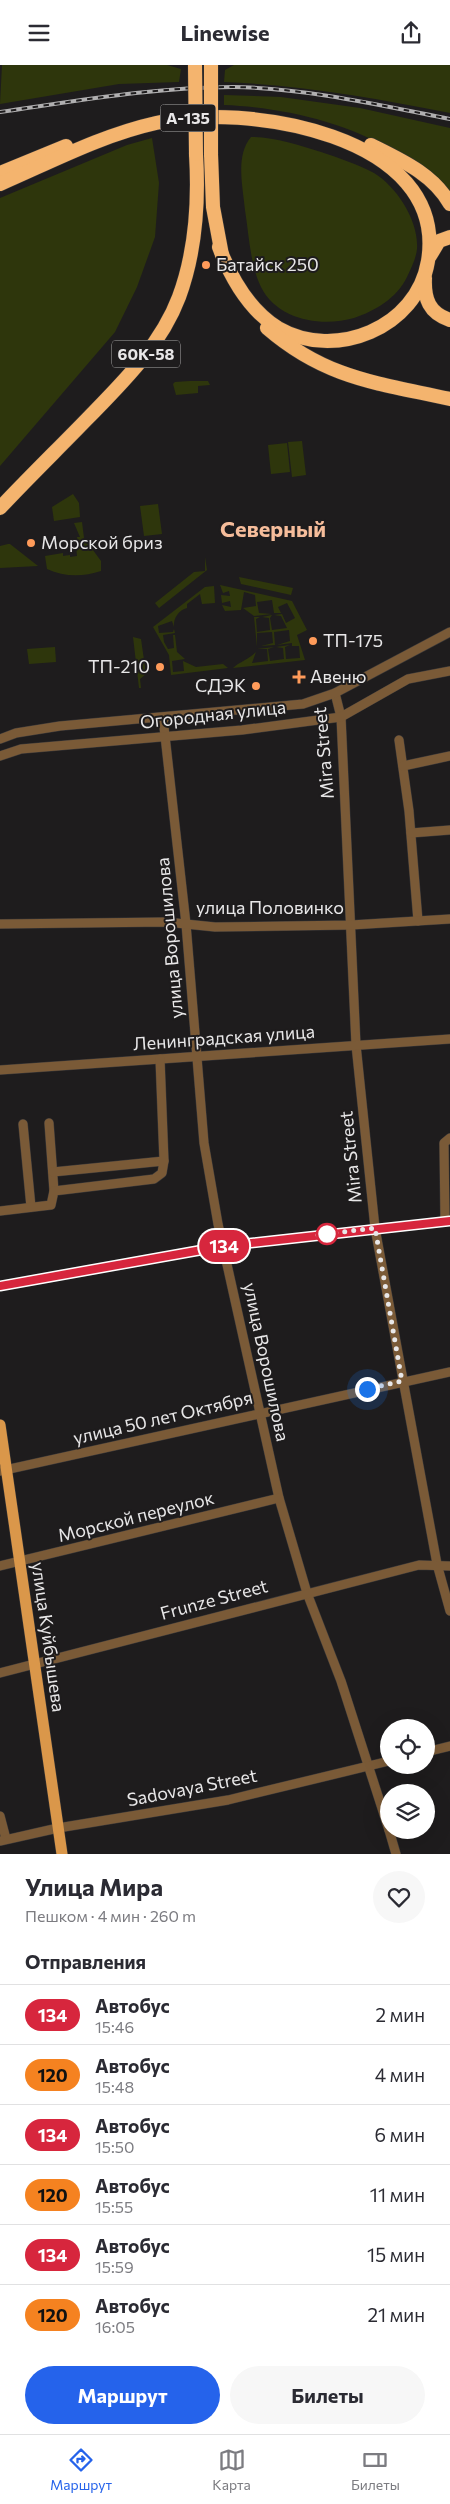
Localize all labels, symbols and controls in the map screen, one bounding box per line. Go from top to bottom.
icon: menu [25,19,53,47]
text: Linewise [180,19,270,46]
icon: share [397,19,425,47]
road number: А-135 [160,105,216,131]
place label: Батайск 250 [216,253,319,275]
marker: Батайск 250 [200,259,212,271]
road number: 60К-58 [112,341,180,367]
district label: Северный [220,515,326,542]
place label: Морской бриз [41,531,163,553]
marker: Морской бриз [25,537,37,549]
place label: ТП-175 [323,629,383,651]
marker: ТП-175 [307,635,319,647]
place label: ТП-210 [88,655,150,677]
marker: ТП-210 [154,661,166,673]
place label: Авеню [310,665,366,687]
marker: Авеню [292,670,306,684]
place label: СДЭК [195,674,246,696]
marker: СДЭК [250,680,262,692]
street label: Огородная улица [139,695,287,733]
street label: Mira Street [308,706,338,800]
street label: улица Ворошилова [151,857,187,1020]
street label: улица Половинко [196,896,344,918]
street label: Ленинградская улица [132,1020,316,1054]
street label: Mira Street [334,1110,366,1204]
unlabelled marker [316,1223,338,1245]
line badge: 134 [195,1230,253,1262]
text: 134 [209,1235,239,1257]
street label: улица Ворошилова [239,1280,295,1443]
your location [355,1377,380,1402]
street label: улица 50 лет Октября [71,1386,254,1448]
street label: Морской переулок [55,1486,216,1546]
street label: улица Куйбышева [28,1561,70,1713]
street label: Frunze Street [158,1574,270,1624]
map controls [380,1719,435,1839]
button: locate [380,1719,435,1774]
street label: Sadovaya Street [125,1764,259,1810]
button: layers [380,1784,435,1839]
button: heart [373,1871,425,1923]
text: Улица Мира [25,1872,163,1901]
text: Пешком · 4 мин · 260 m [25,1906,196,1925]
text: Отправления [25,1950,146,1973]
text: Автобус [95,1994,170,2017]
text: 2 мин [376,2003,425,2026]
text: 134 [38,2004,67,2026]
text: 15:46 [95,2017,134,2036]
text: Автобус [95,2054,170,2077]
text: 4 мин [375,2063,425,2086]
text: 120 [37,2064,68,2086]
text: 15:48 [95,2077,134,2096]
text: Автобус [95,2114,170,2137]
text: 6 мин [375,2123,425,2146]
text: 134 [38,2124,67,2146]
text: 15:50 [95,2137,134,2156]
text: Автобус [95,2174,170,2197]
text: 11 мин [370,2183,425,2206]
text: 120 [37,2184,68,2206]
text: 15:55 [95,2197,133,2216]
text: Автобус [95,2234,170,2257]
text: 15 мин [367,2243,425,2266]
text: 134 [38,2244,67,2266]
text: 15:59 [95,2257,134,2276]
text: Автобус [95,2294,170,2317]
text: 21 мин [367,2303,425,2326]
text: 120 [37,2304,68,2326]
text: 16:05 [95,2317,135,2336]
button: Маршрут [25,2366,220,2424]
button: Билеты [230,2366,425,2424]
tab: Маршрут [50,2446,112,2493]
tab: Карта [212,2446,251,2493]
tab: Билеты [351,2446,400,2493]

